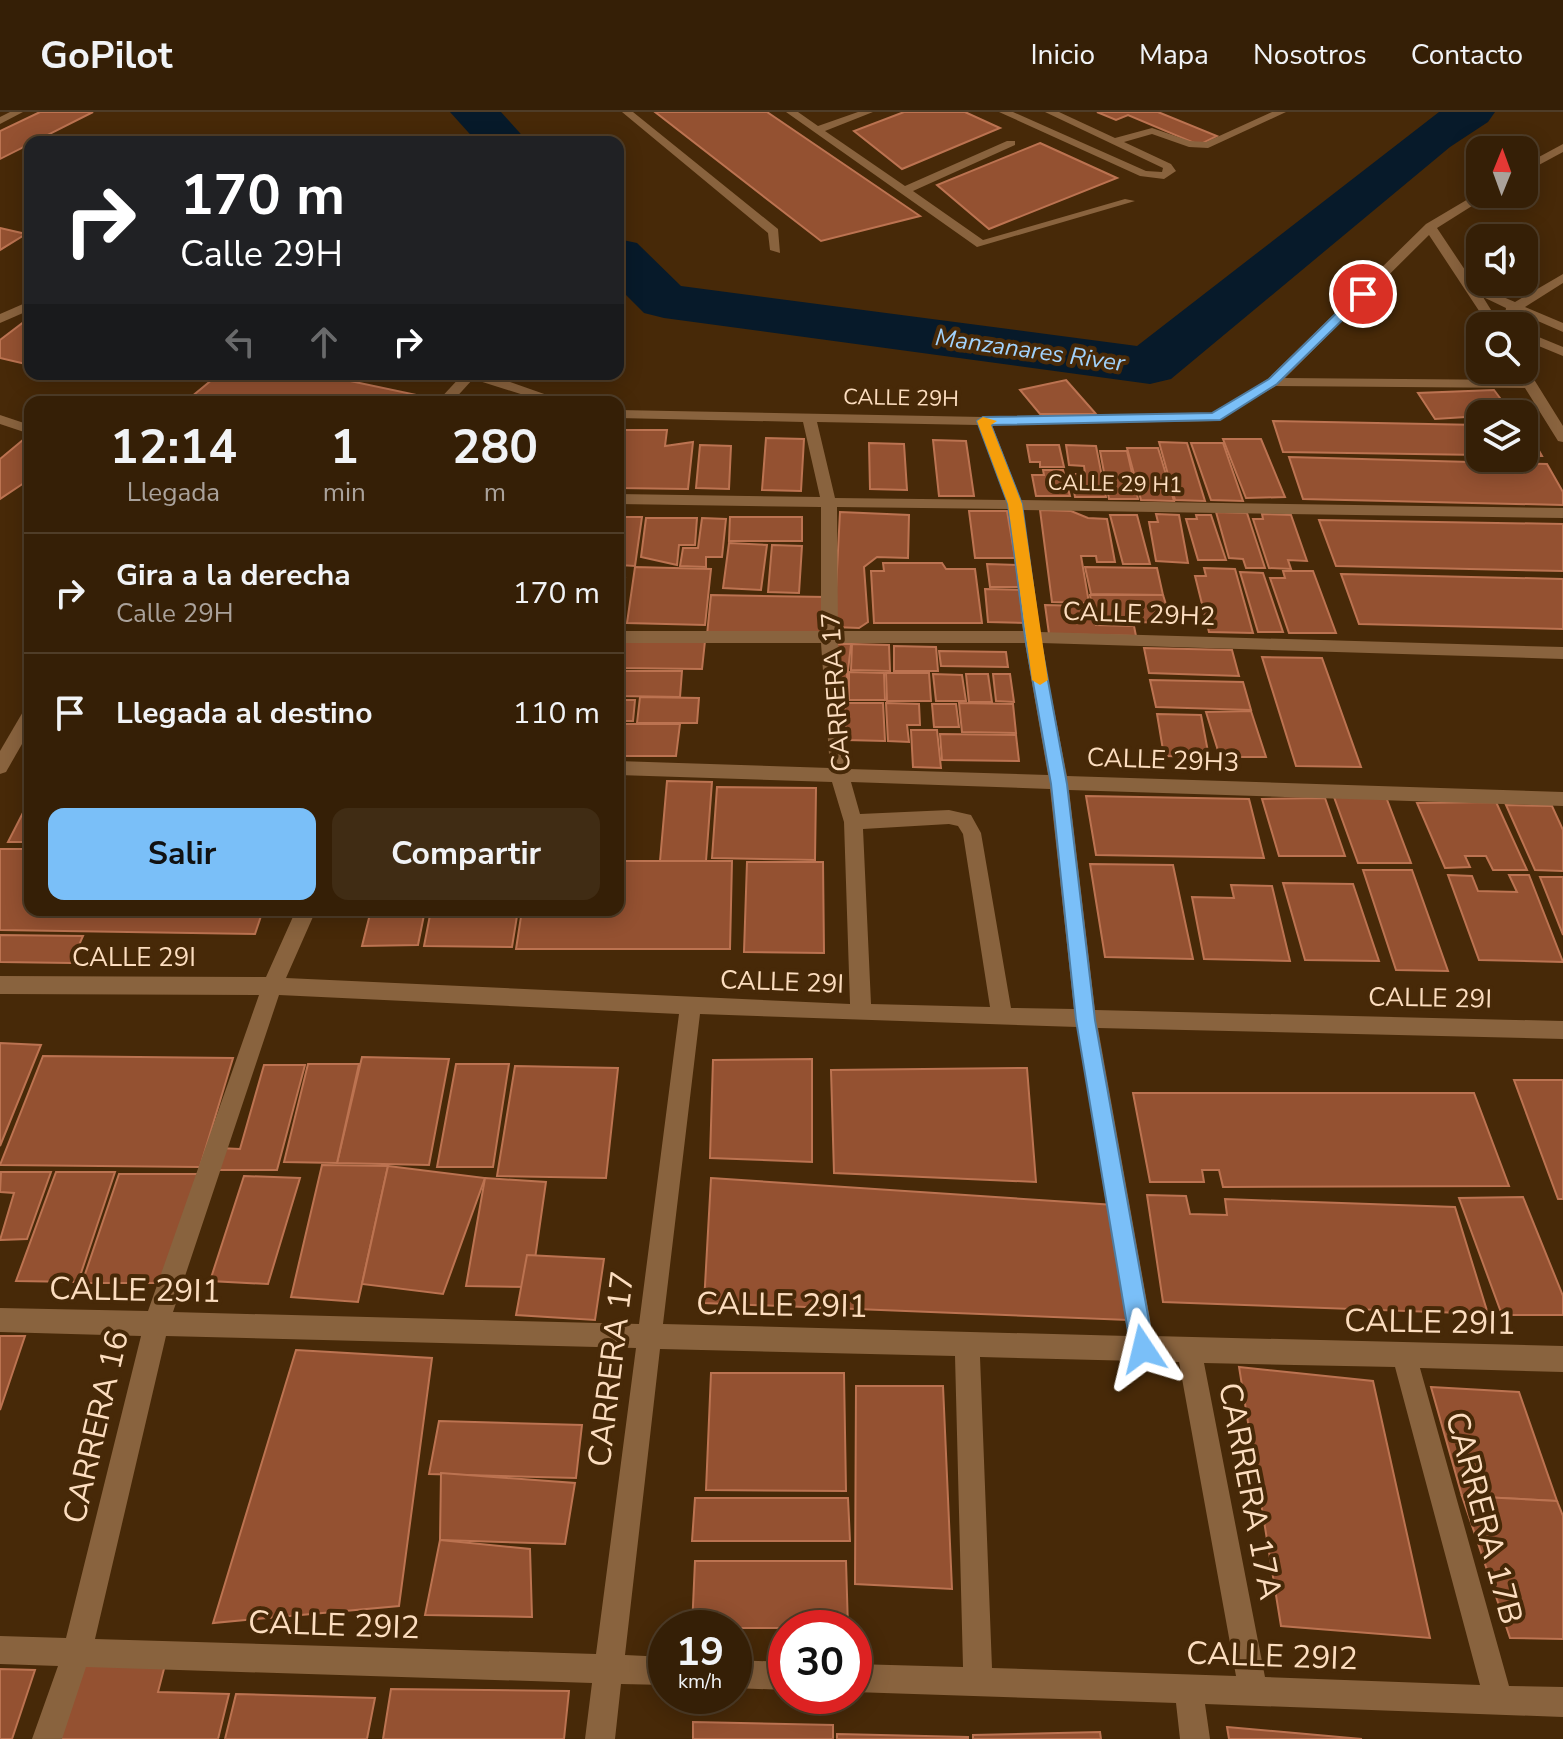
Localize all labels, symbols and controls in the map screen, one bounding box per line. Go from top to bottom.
text: GoPilot [40,30,173,81]
text: Inicio [1030,36,1095,74]
text: Mapa [1139,36,1209,74]
text: Nosotros [1253,36,1367,74]
text: Contacto [1411,36,1523,74]
north arrow [1466,136,1538,208]
map controls [1466,136,1538,472]
text: 170 m [180,157,345,234]
icon: right [48,168,152,272]
button: sound [1466,224,1538,296]
text: Calle 29H [180,230,343,279]
pin [1329,260,1397,328]
icon: arrive [1341,272,1385,316]
button: search [1466,312,1538,384]
icon: left [218,320,262,364]
icon: ahead [302,320,346,364]
icon: right [386,320,430,364]
water label: Manzanares River [933,321,1128,379]
street label: CALLE 29H [843,382,959,414]
button: layers [1466,400,1538,472]
text: 12:14 [110,414,237,480]
text: 1 [330,414,359,480]
text: 280 [452,414,538,480]
street label: CALLE 29 H1 [1047,468,1183,500]
text: Llegada [127,475,220,510]
text: min [323,475,366,510]
text: m [484,475,506,510]
text: Gira a la derecha [116,555,351,596]
icon: right [48,571,92,615]
text: 170 m [513,573,600,614]
street label: CALLE 29H2 [1062,594,1216,634]
text: Calle 29H [116,596,234,631]
street label: CARRERA 17 [813,611,859,773]
icon: arrive [48,691,92,735]
text: Llegada al destino [116,693,372,734]
text: 110 m [513,693,600,734]
street label: CALLE 29H3 [1086,740,1240,780]
button: Salir [48,808,316,900]
button: Compartir [332,808,600,900]
street label: CALLE 29I [72,940,196,975]
street label: CALLE 29I [719,962,845,1002]
street label: CALLE 29I [1368,979,1492,1017]
street label: CALLE 29I1 [49,1267,221,1313]
street label: CARRERA 17 [578,1269,644,1469]
street label: CALLE 29I1 [696,1282,868,1328]
street label: CALLE 29I1 [1344,1299,1516,1345]
position arrow [1101,1307,1185,1391]
street label: CARRERA 16 [53,1326,139,1528]
street label: CARRERA 17A [1208,1379,1292,1603]
street label: CARRERA 17B [1435,1407,1533,1629]
street label: CALLE 29I2 [247,1601,421,1649]
speed limit sign: 30 [768,1610,872,1714]
text: 19 [676,1625,724,1679]
street label: CALLE 29I2 [1185,1632,1359,1680]
text: km/h [678,1668,722,1695]

